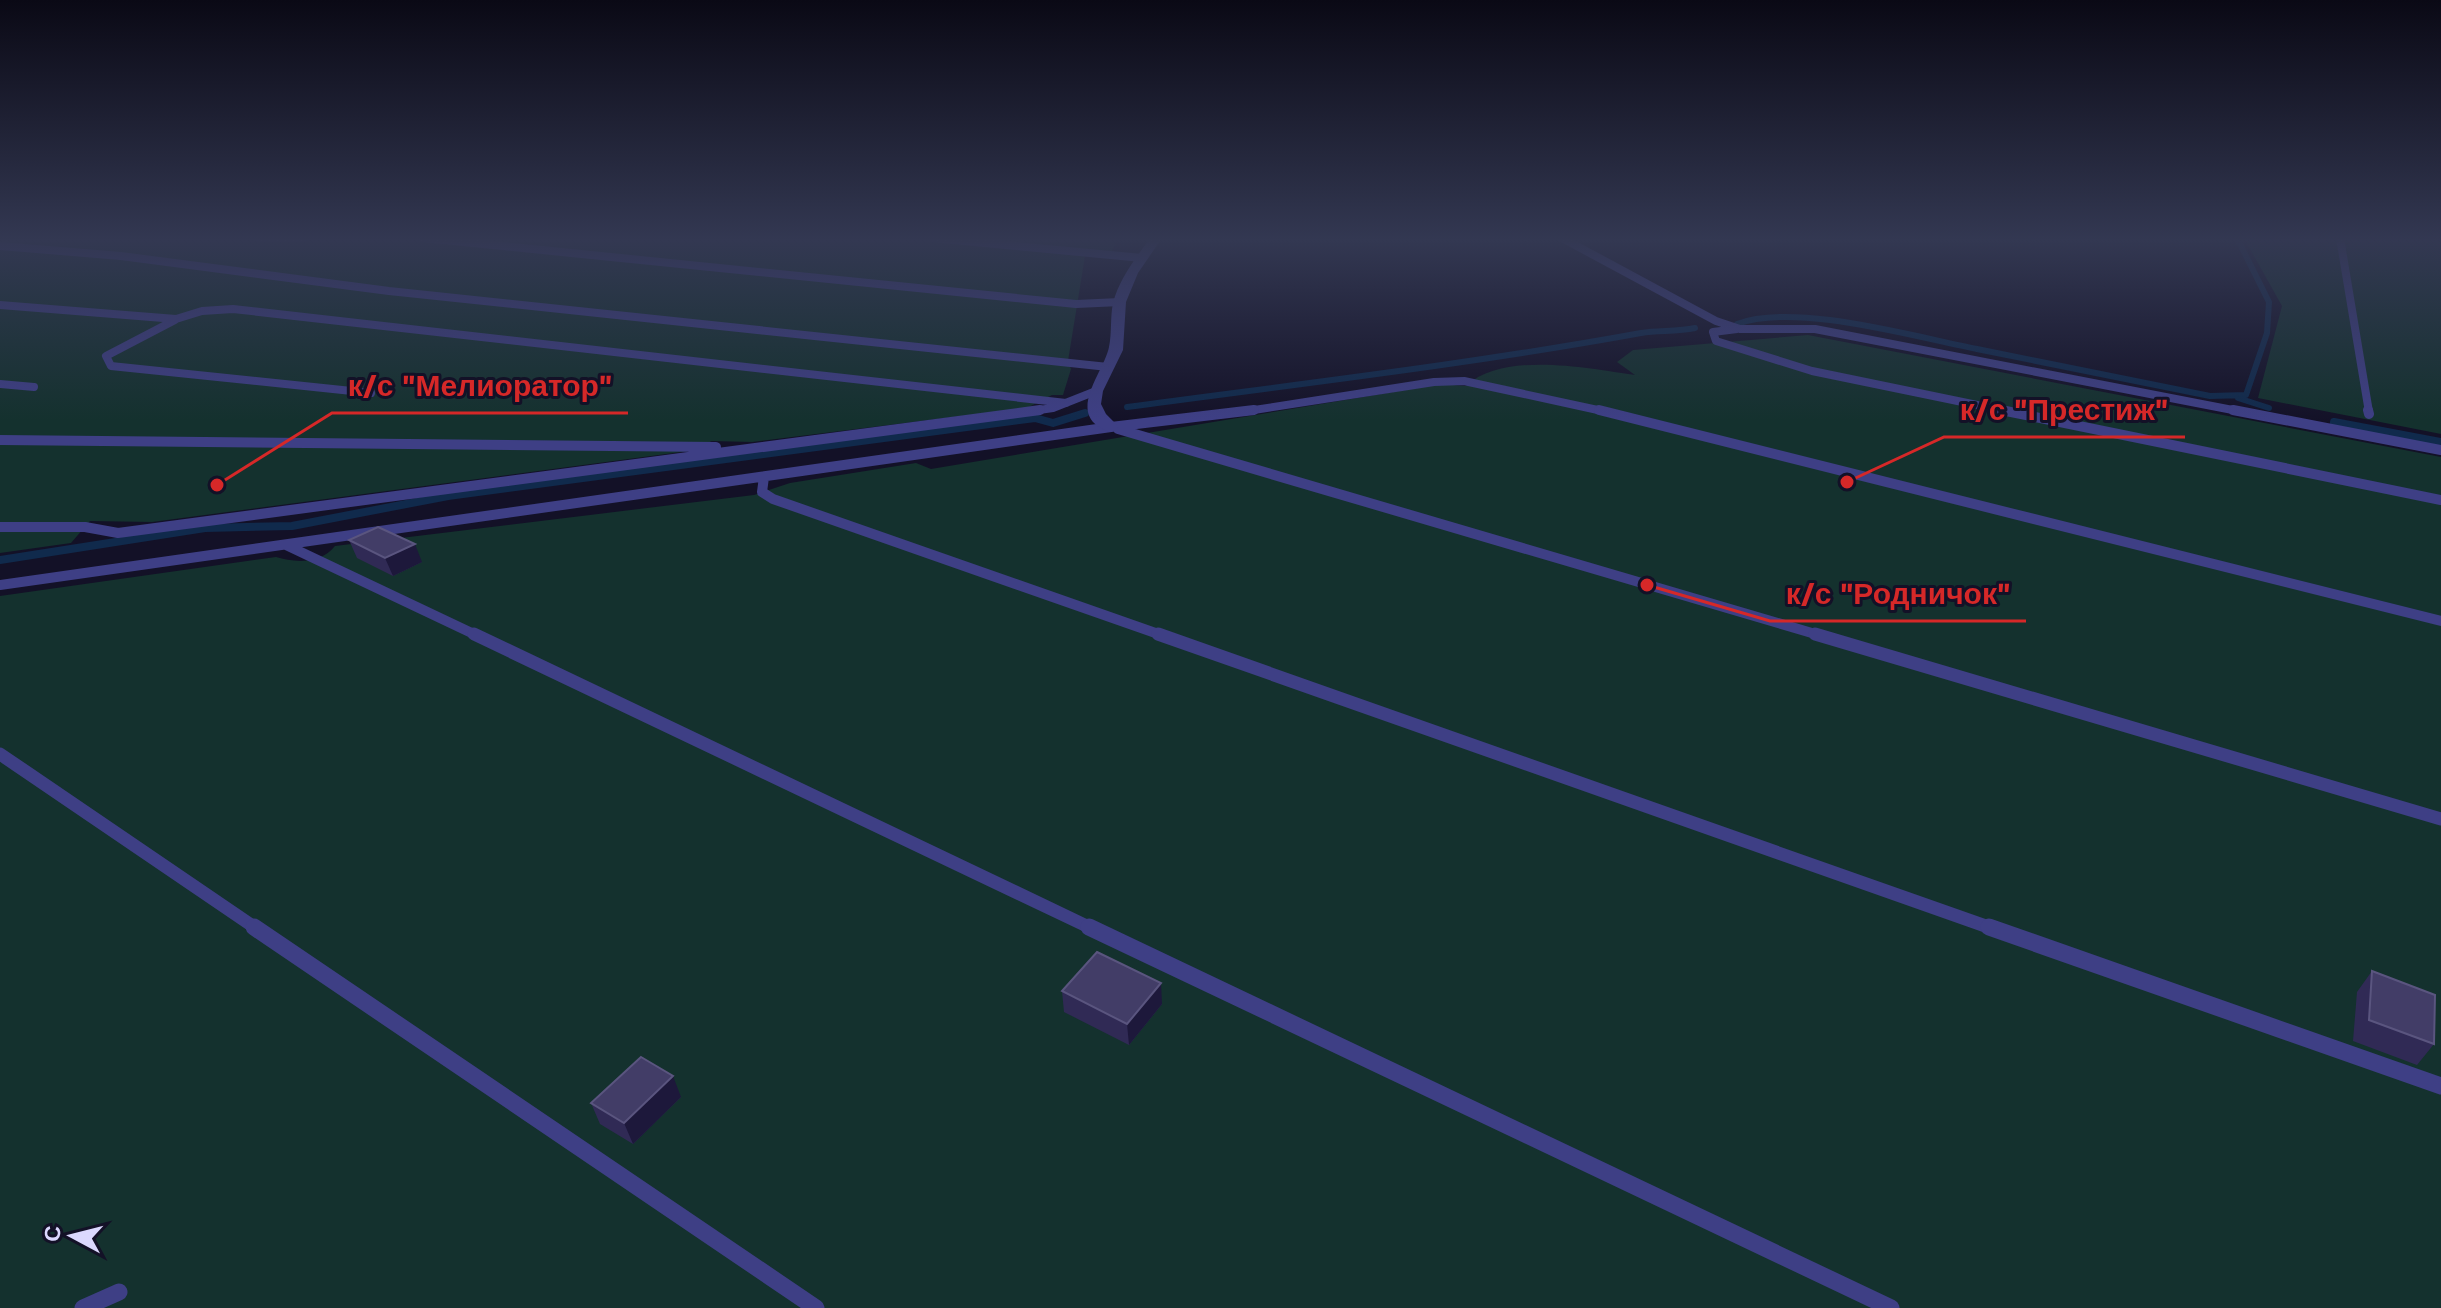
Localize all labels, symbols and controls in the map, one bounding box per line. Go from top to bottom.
callout: к/с "Мелиоратор" [332,359,628,413]
text: к/с "Мелиоратор" [348,368,612,403]
callout: к/с "Престиж" [1944,383,2185,437]
text: к/с "Престиж" [1960,392,2168,427]
callout: к/с "Родничок" [1770,567,2026,621]
text: к/с "Родничок" [1786,576,2010,611]
north arrow [32,1196,112,1276]
text: С [39,1224,66,1243]

